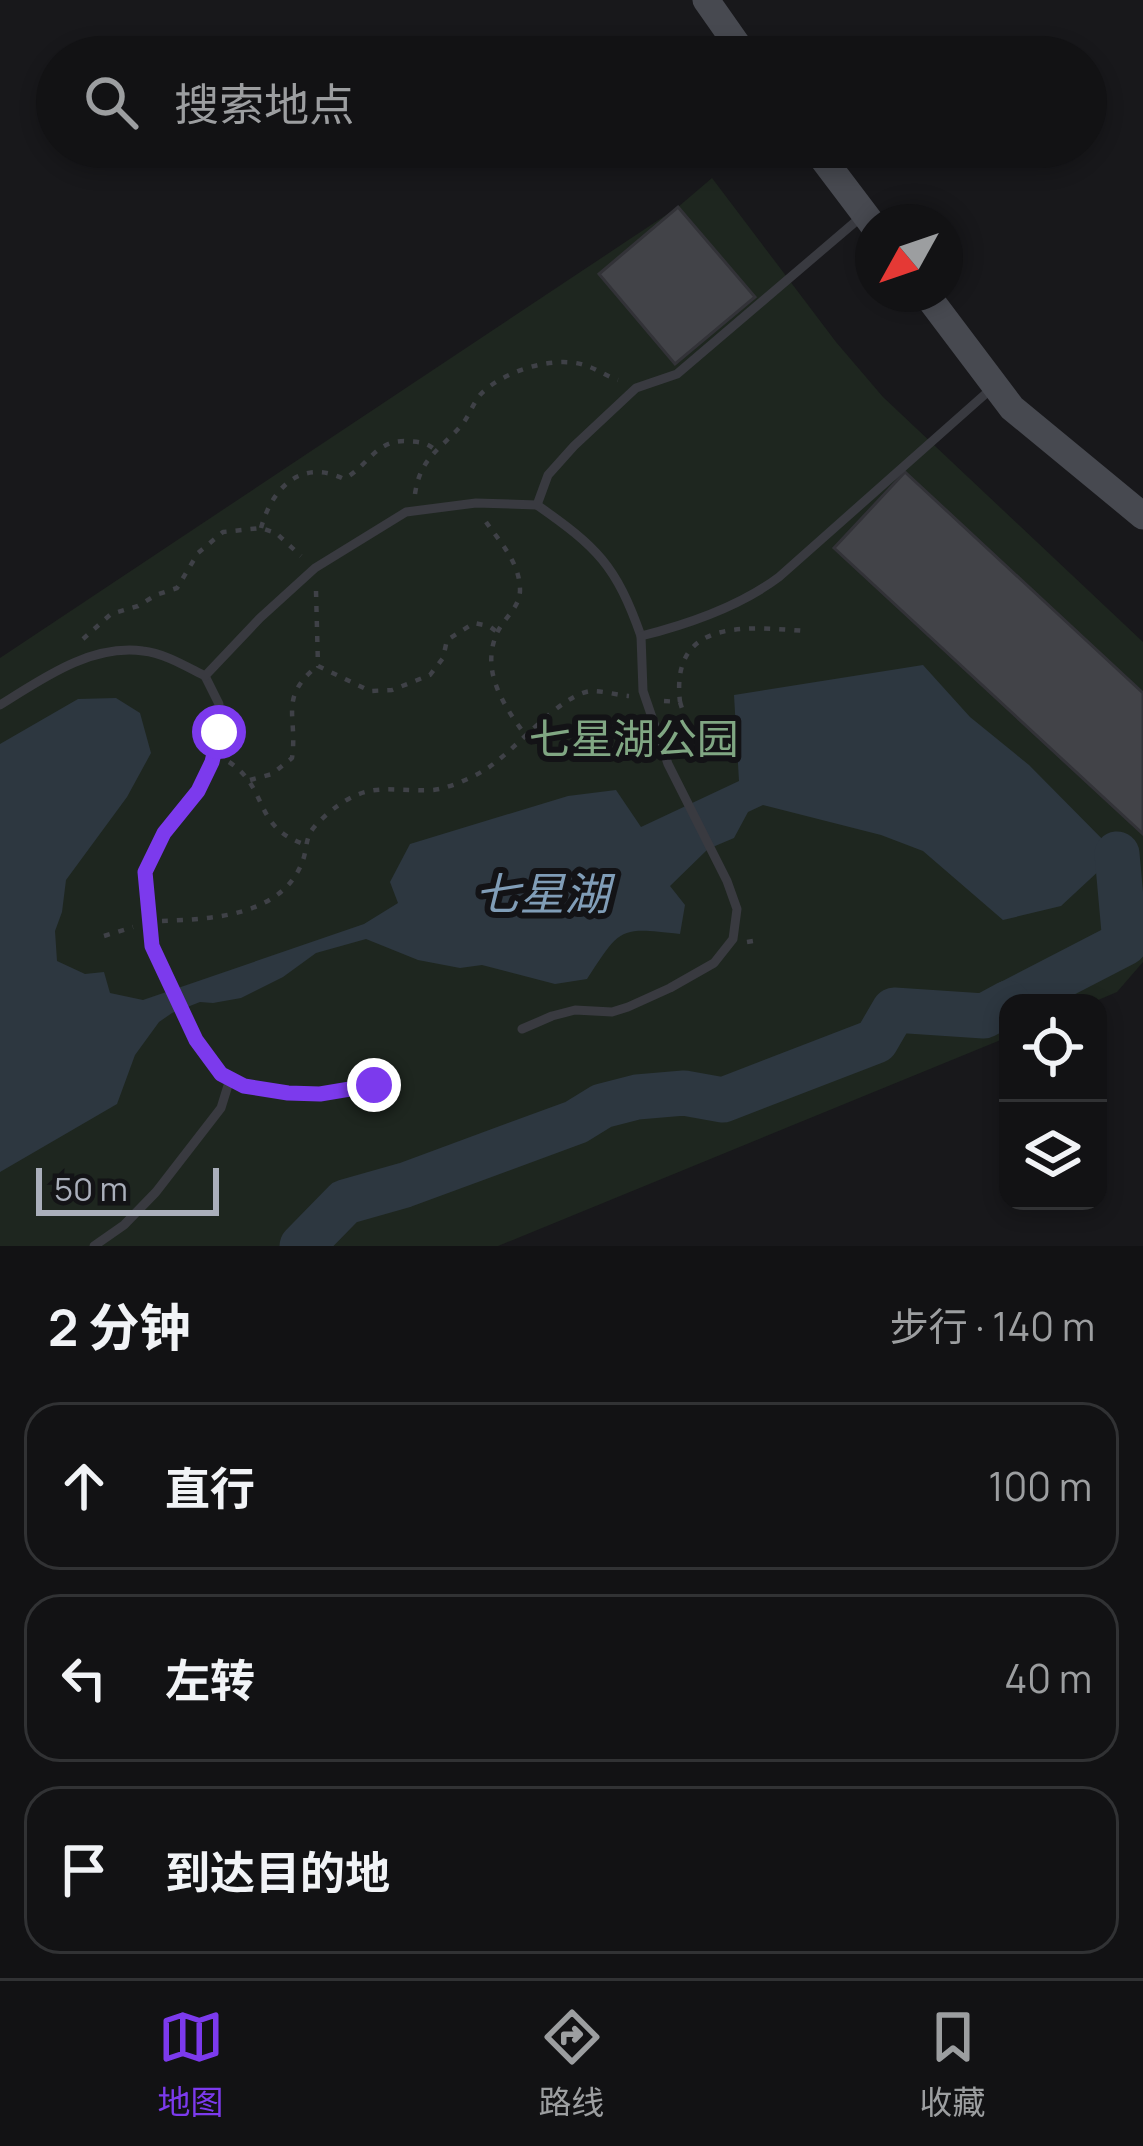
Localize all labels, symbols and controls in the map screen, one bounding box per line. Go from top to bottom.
search box [36,36,1107,168]
icon: search [78,69,144,135]
text: 搜索地点 [174,73,354,135]
north arrow [855,204,963,312]
route start [192,705,246,759]
park label: 七星湖公园 [529,709,739,767]
water label: 七星湖 [474,862,615,924]
map controls [999,994,1107,1210]
button: locate [999,994,1107,1102]
route end [347,1058,401,1112]
button: layers [999,1102,1107,1210]
scale bar [36,1162,219,1215]
text: 50 m [54,1166,128,1211]
text: 2 分钟 [48,1292,191,1361]
text: 步行 · 140 m [890,1299,1095,1353]
icon: ahead [51,1453,117,1519]
text: 直行 [165,1457,255,1519]
text: 100 m [988,1459,1092,1513]
icon: left [51,1645,117,1711]
text: 左转 [165,1649,255,1711]
text: 40 m [1004,1651,1092,1705]
icon: arrive [51,1837,117,1903]
text: 到达目的地 [165,1841,390,1903]
tab: 地图 [158,2004,224,2124]
tab: 路线 [539,2004,605,2124]
tab: 收藏 [920,2004,986,2124]

